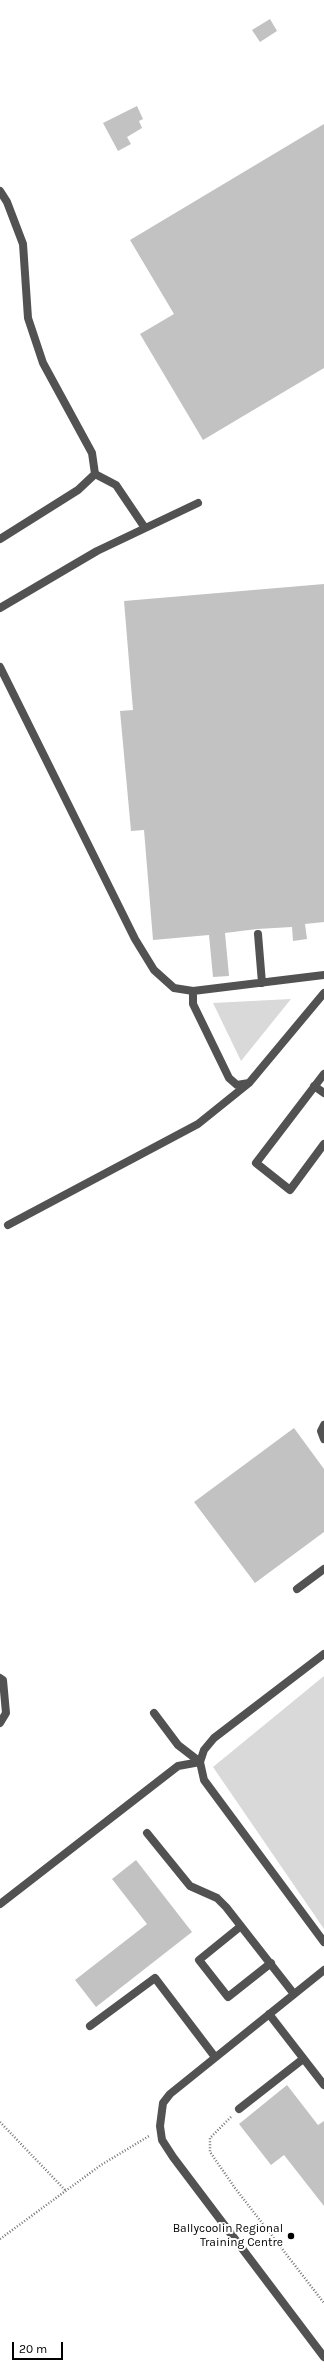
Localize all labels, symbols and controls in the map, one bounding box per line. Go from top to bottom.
place label: Ballycoolin Regional Training Centre [173,2222,283,2250]
marker: Ballycoolin Regional Training Centre [286,2231,296,2241]
scale bar [14,2334,65,2360]
text: 20 m [19,2342,47,2356]

